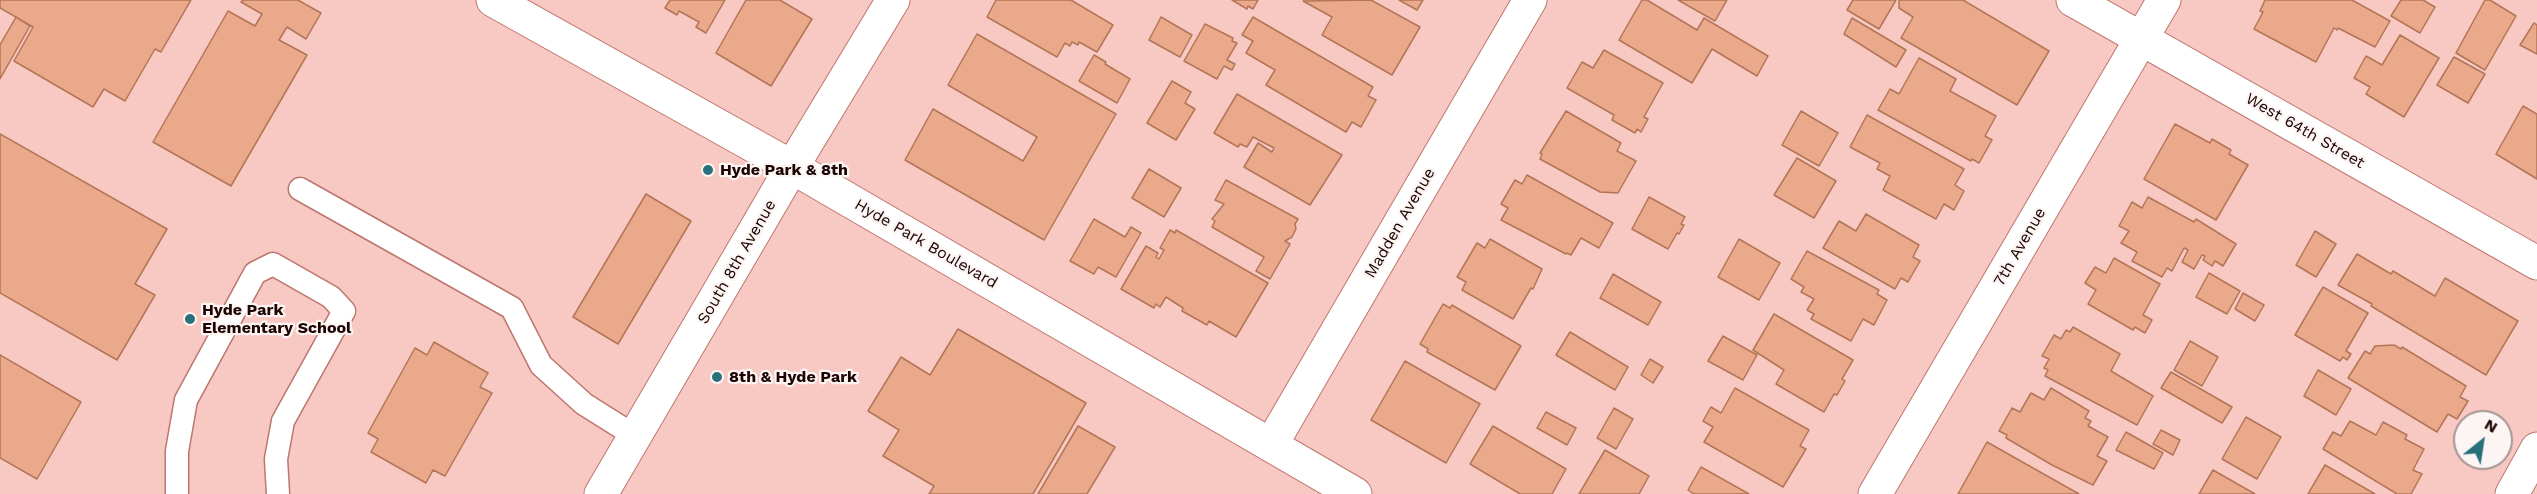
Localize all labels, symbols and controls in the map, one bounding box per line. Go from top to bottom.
street label: West 64th Street [2242,89,2368,173]
place label: Hyde Park & 8th [720,160,848,180]
marker: Hyde Park & 8th [701,163,715,177]
street label: Madden Avenue [1361,165,1439,281]
street label: Hyde Park Boulevard [851,195,1001,293]
street label: South 8th Avenue [694,196,780,328]
street label: 7th Avenue [1990,204,2050,290]
place label: Hyde Park Elementary School [202,300,351,338]
marker: Hyde Park Elementary School [183,312,197,326]
place label: 8th & Hyde Park [729,367,857,387]
marker: 8th & Hyde Park [710,370,724,384]
north arrow [2453,410,2513,470]
text: N [2481,415,2501,437]

